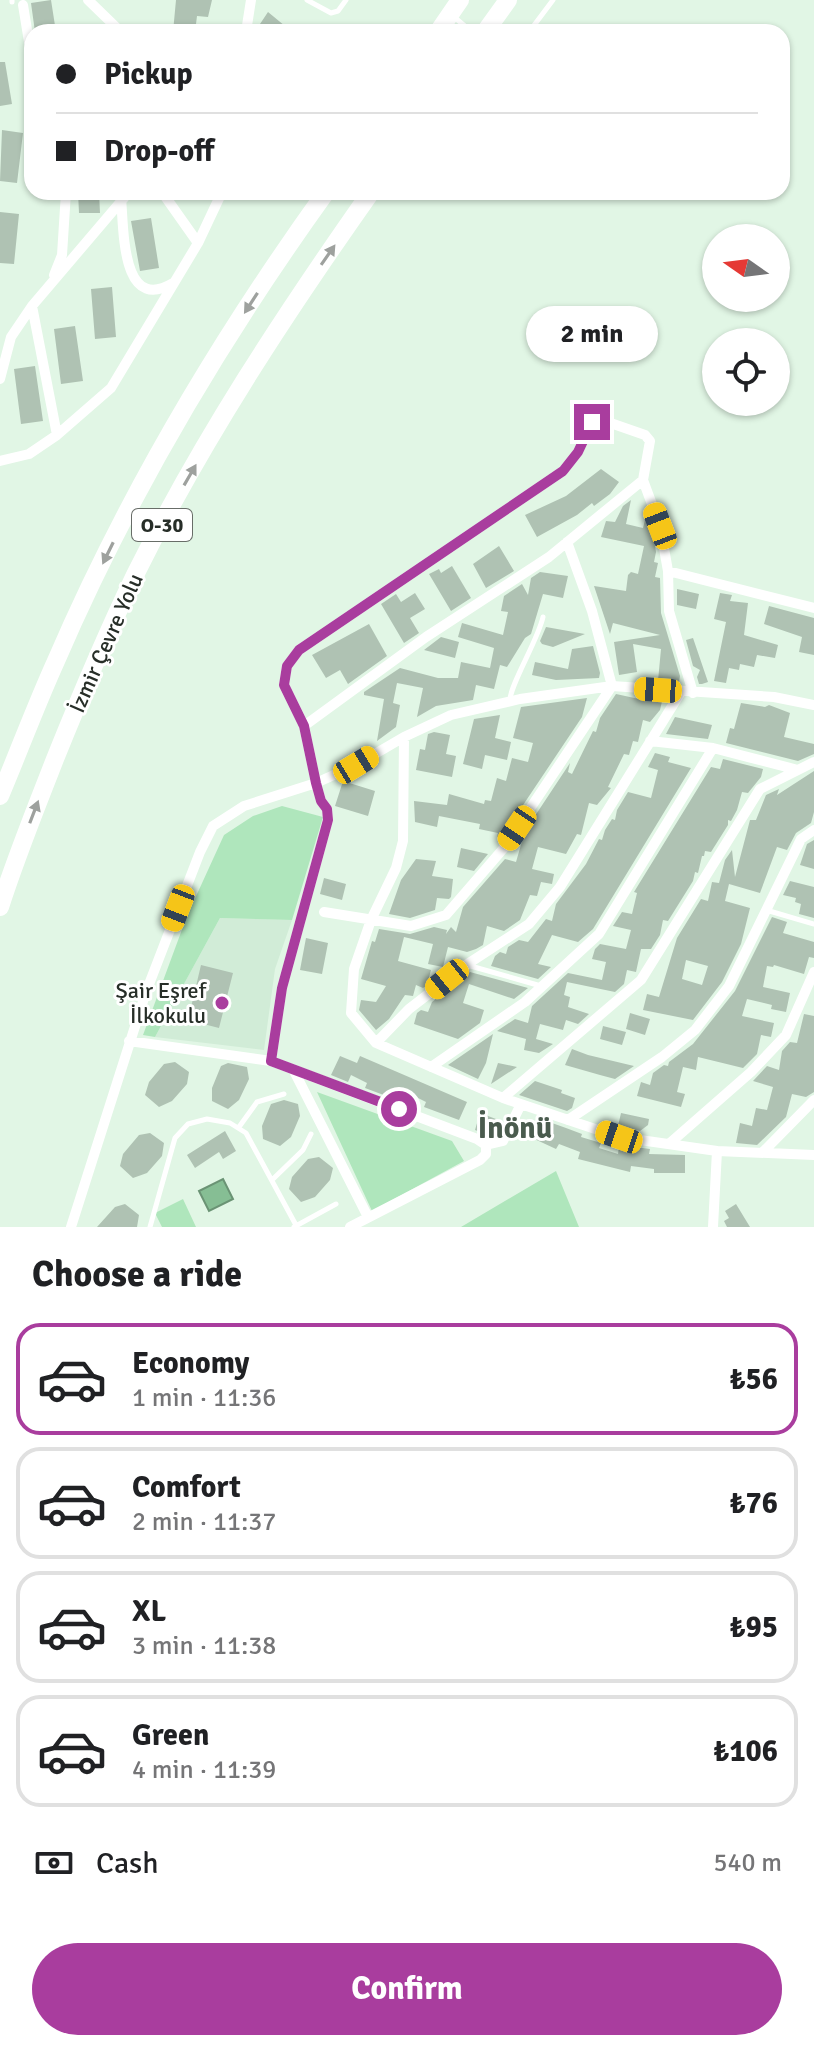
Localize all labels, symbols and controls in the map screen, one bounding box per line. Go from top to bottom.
text: Pickup [104,56,193,93]
text: Drop-off [104,133,214,170]
north arrow [702,224,790,312]
map controls [702,224,790,416]
one-way arrow [320,244,335,265]
one-way arrow [244,293,259,314]
callout: 2 min [526,306,658,362]
text: 2 min [561,318,623,350]
button: locate [702,328,790,416]
route end [574,404,610,440]
one-way arrow [183,464,197,486]
car [640,499,680,553]
road number: O-30 [132,509,192,541]
one-way arrow [101,541,115,564]
street label: İzmir Çevre Yolu [63,569,149,717]
car [633,676,683,704]
car [329,742,383,788]
one-way arrow [28,800,41,824]
car [494,801,540,855]
car [158,881,198,935]
car [421,955,473,1003]
place label: Şair Eşref İlkokulu [116,977,208,1029]
marker: Şair Eşref İlkokulu [213,994,231,1012]
route start [381,1091,417,1127]
district label: İnönü [478,1110,552,1147]
car [592,1118,646,1156]
text: Choose a ride [32,1252,242,1297]
icon: car [36,1343,108,1415]
text: Economy [132,1345,249,1382]
text: ₺56 [729,1361,778,1398]
text: 1 min · 11:36 [132,1382,276,1414]
icon: car [36,1467,108,1539]
text: Comfort [132,1469,241,1506]
text: ₺76 [729,1485,778,1522]
text: 2 min · 11:37 [132,1506,276,1538]
icon: car [36,1591,108,1663]
text: XL [132,1593,166,1630]
text: ₺95 [729,1609,778,1646]
text: 3 min · 11:38 [132,1630,276,1662]
icon: car [36,1715,108,1787]
text: Green [132,1717,209,1754]
text: ₺106 [713,1733,778,1770]
text: 4 min · 11:39 [132,1754,276,1786]
icon: cash [32,1841,76,1885]
text: Cash [96,1845,159,1882]
text: 540 m [713,1847,782,1879]
button: Confirm [32,1943,782,2035]

